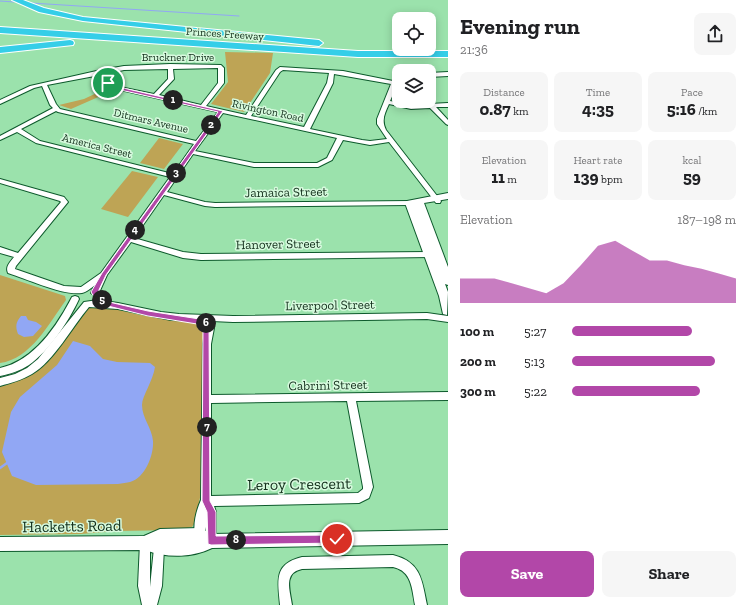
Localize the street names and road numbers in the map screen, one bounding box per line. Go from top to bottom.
street label: Princes Freeway [186,25,265,43]
street label: Bruckner Drive [142,51,214,64]
street label: Rivington Road [231,97,305,125]
street label: Ditmars Avenue [112,106,190,136]
street label: America Street [61,131,134,161]
street label: Jamaica Street [245,184,328,200]
street label: Hanover Street [235,236,321,252]
street label: Liverpool Street [285,297,375,313]
street label: Cabrini Street [288,377,368,393]
street label: Leroy Crescent [247,474,351,494]
street label: Hacketts Road [22,516,122,536]

